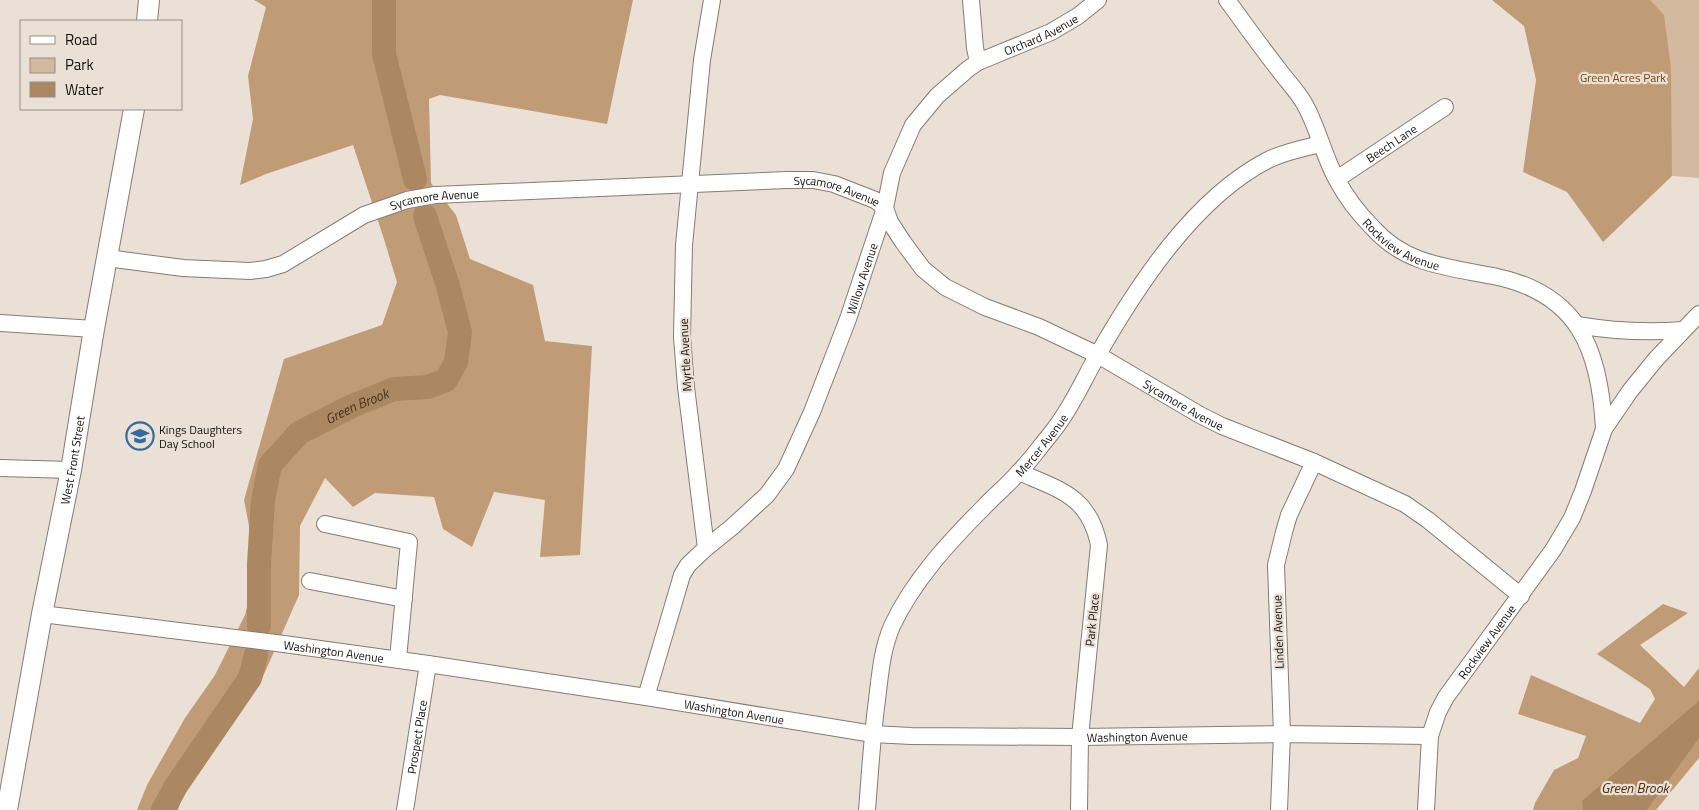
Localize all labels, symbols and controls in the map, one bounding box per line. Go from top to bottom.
street label: Orchard Avenue [1001,9,1081,60]
legend [20,20,182,110]
text: Road [65,28,97,51]
text: Park [65,53,94,76]
park label: Green Acres Park [1580,68,1666,87]
text: Water [65,78,104,101]
street label: Beech Lane [1362,119,1421,167]
street label: Sycamore Avenue [793,170,885,211]
street label: Sycamore Avenue [387,184,479,215]
street label: Rockview Avenue [1359,214,1442,275]
street label: Willow Avenue [841,240,882,317]
street label: Myrtle Avenue [674,318,696,392]
street label: Sycamore Avenue [1140,374,1227,435]
water label: Green Brook [321,381,393,429]
street label: Mercer Avenue [1010,410,1072,481]
street label: West Front Street [55,414,89,506]
place label: Kings Daughters Day School [159,420,242,453]
school or university icon: Kings Daughters Day School [125,421,155,451]
street label: Park Place [1080,593,1104,647]
street label: Linden Avenue [1267,595,1289,669]
street label: Rockview Avenue [1453,600,1520,683]
street label: Washington Avenue [282,635,385,667]
street label: Washington Avenue [683,694,785,729]
street label: Prospect Place [401,699,432,775]
street label: Washington Avenue [1087,726,1188,746]
water label: Green Brook [1601,777,1671,798]

